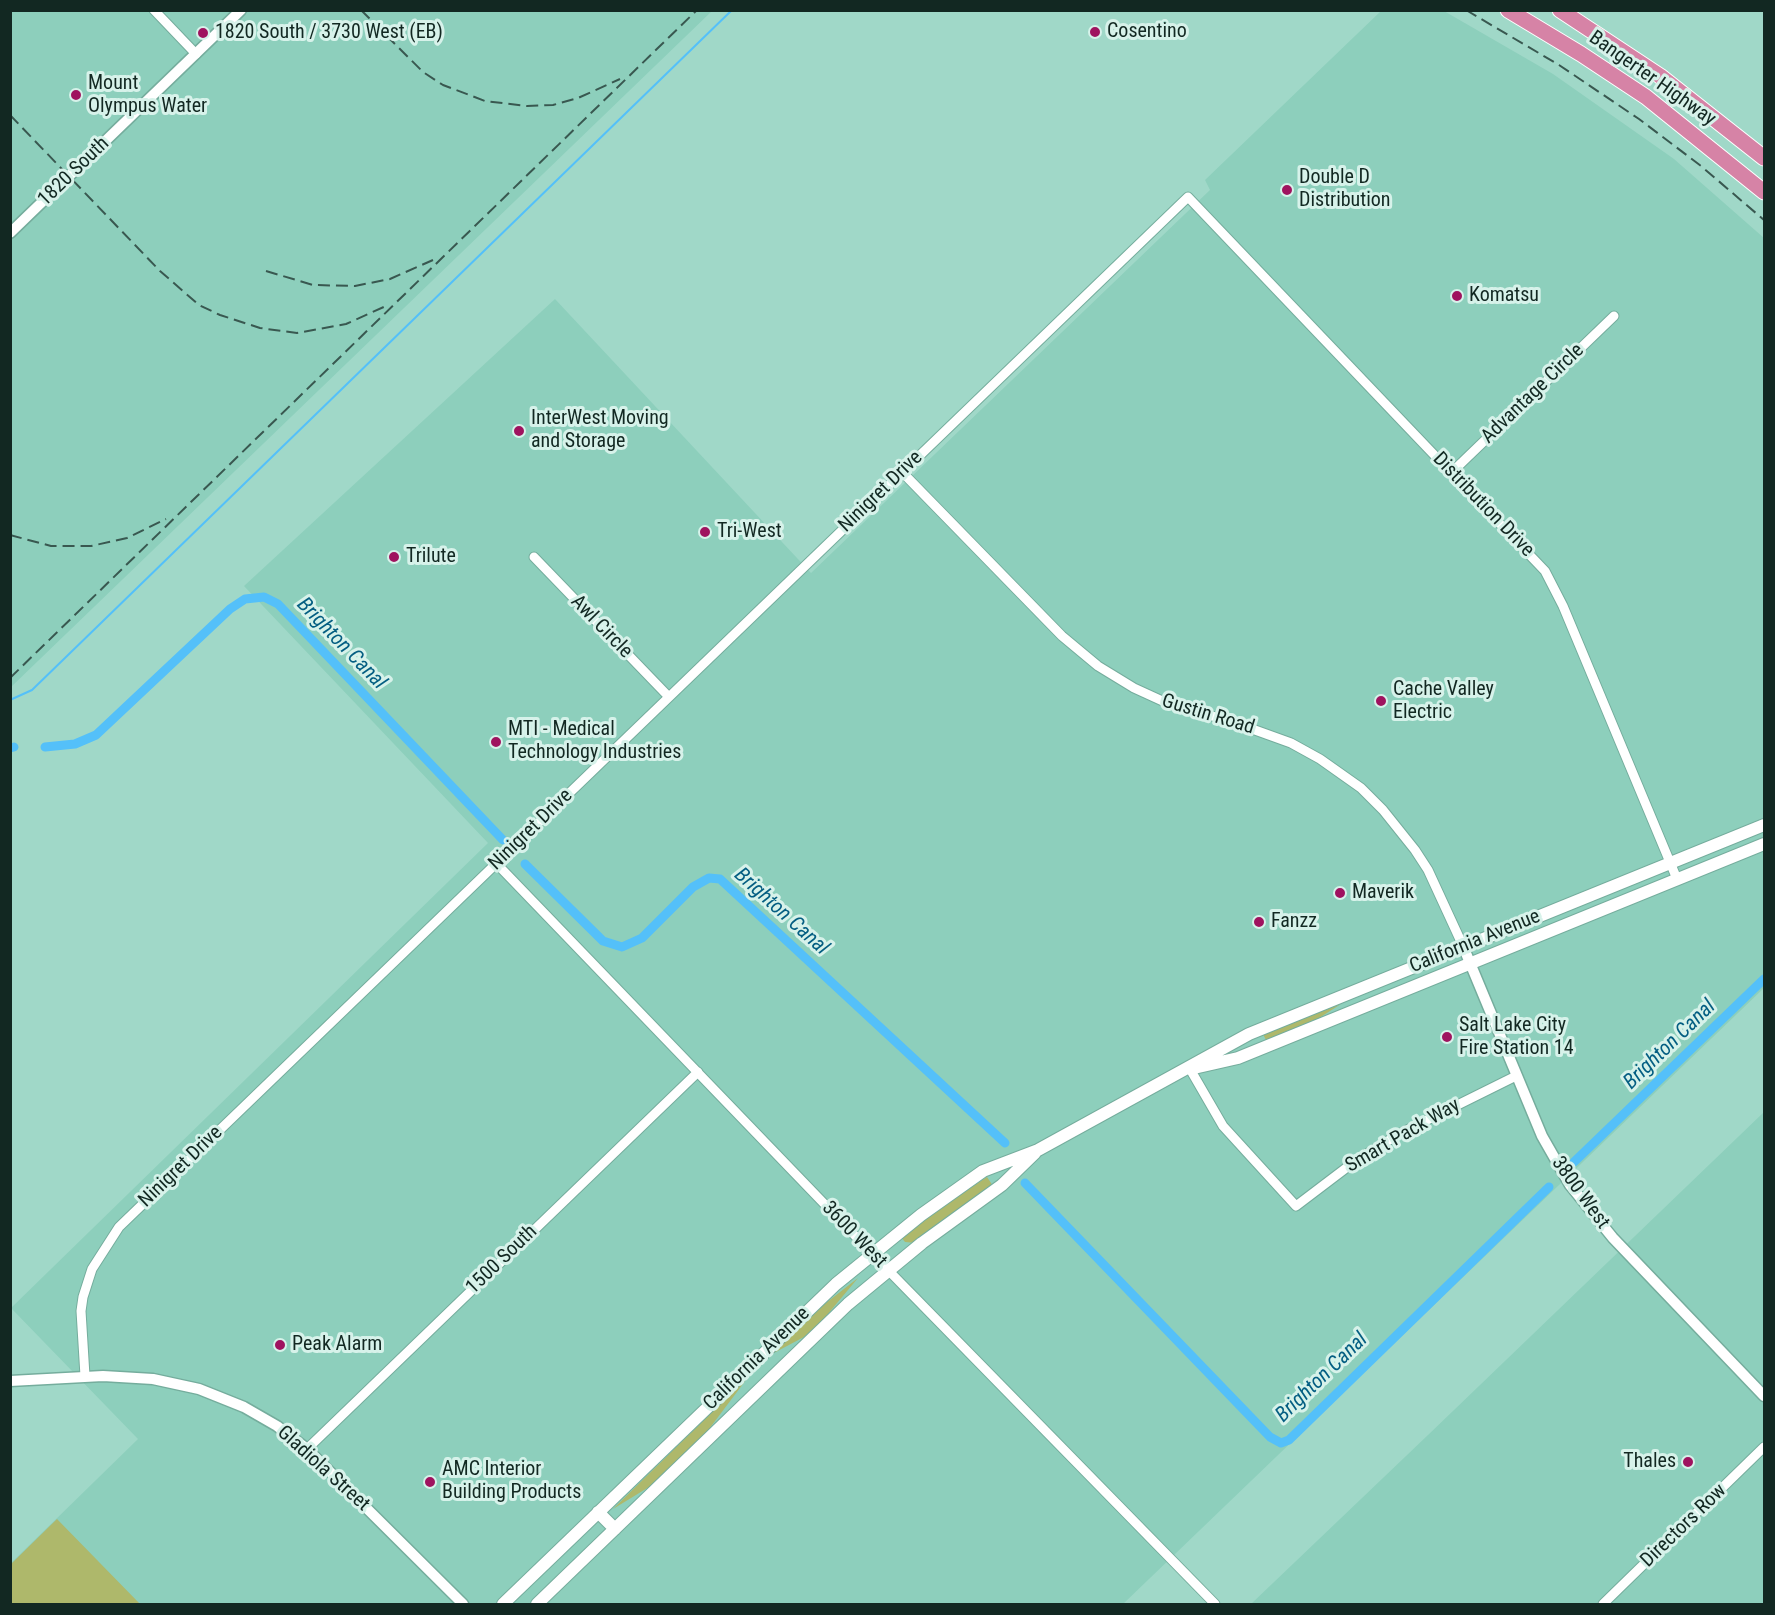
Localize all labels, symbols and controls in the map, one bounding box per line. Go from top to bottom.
place label: Cosentino [1107,20,1187,44]
place label: 1820 South / 3730 West (EB) [215,21,443,45]
marker: Cosentino [1088,25,1102,39]
marker: 1820 South / 3730 West (EB) [196,26,210,40]
street label: Bangerter Highway [1584,26,1720,132]
place label: Mount Olympus Water [88,72,207,119]
marker: Mount Olympus Water [69,88,83,102]
street label: 1820 South [33,132,115,212]
place label: Double D Distribution [1299,166,1390,213]
marker: Double D Distribution [1280,183,1294,197]
place label: Komatsu [1469,284,1539,308]
marker: Komatsu [1450,289,1464,303]
street label: Advantage Circle [1477,339,1589,449]
place label: InterWest Moving and Storage [531,407,669,454]
marker: InterWest Moving and Storage [512,424,526,438]
street label: Ninigret Drive [834,446,928,538]
street label: Distribution Drive [1427,448,1539,562]
place label: Tri-West [717,520,782,544]
marker: Tri-West [698,525,712,539]
place label: Trilute [406,545,456,569]
marker: Trilute [387,550,401,564]
street label: Awl Circle [565,590,637,664]
water label: Brighton Canal [291,593,391,695]
place label: Cache Valley Electric [1393,678,1494,725]
street label: Gustin Road [1159,690,1257,740]
marker: Cache Valley Electric [1374,694,1388,708]
place label: MTI - Medical Technology Industries [508,718,681,765]
marker: MTI - Medical Technology Industries [489,735,503,749]
street label: Ninigret Drive [484,784,578,876]
water label: Brighton Canal [729,863,833,961]
place label: Maverik [1352,881,1414,905]
marker: Maverik [1333,886,1347,900]
street label: California Avenue [1406,905,1544,979]
place label: Fanzz [1271,910,1317,934]
marker: Fanzz [1252,915,1266,929]
water label: Brighton Canal [1619,995,1721,1095]
place label: Salt Lake City Fire Station 14 [1459,1014,1574,1061]
marker: Salt Lake City Fire Station 14 [1440,1030,1454,1044]
street label: Smart Pack Way [1341,1094,1465,1178]
street label: Ninigret Drive [134,1121,228,1213]
street label: 3800 West [1546,1152,1614,1234]
street label: 3600 West [816,1197,892,1273]
street label: 1500 South [461,1220,543,1300]
street label: California Avenue [699,1302,815,1416]
water label: Brighton Canal [1271,1328,1373,1428]
place label: Peak Alarm [292,1333,382,1357]
marker: Peak Alarm [273,1338,287,1352]
street label: Gladiola Street [272,1421,374,1517]
place label: Thales [1623,1450,1676,1474]
marker: Thales [1681,1455,1695,1469]
place label: AMC Interior Building Products [442,1458,581,1505]
marker: AMC Interior Building Products [423,1475,437,1489]
street label: Directors Row [1636,1479,1732,1573]

